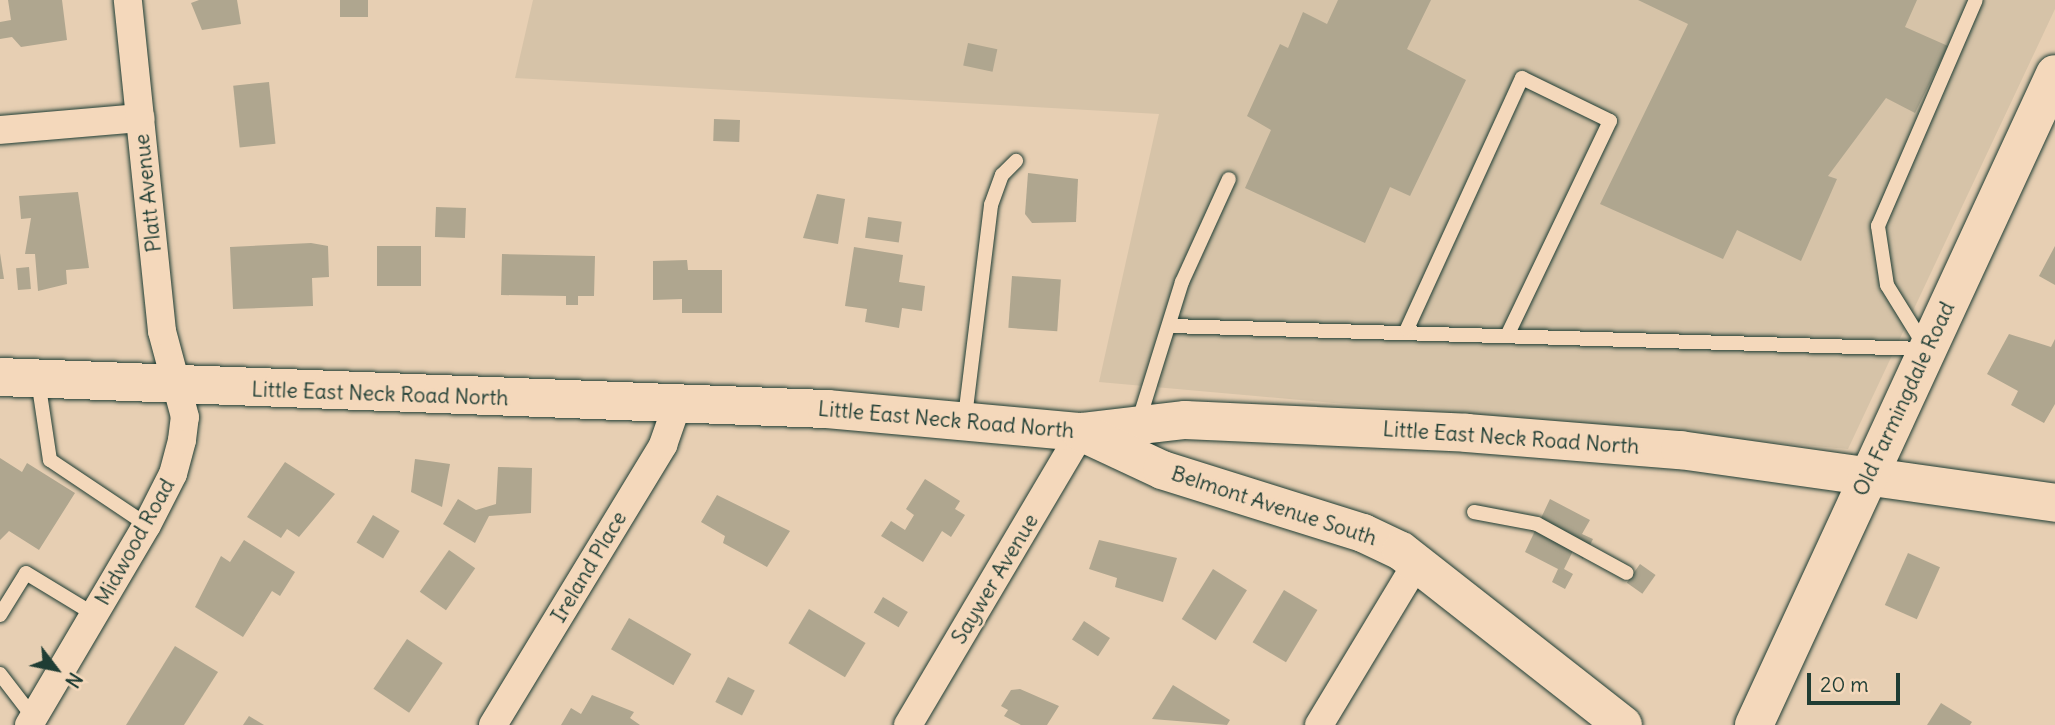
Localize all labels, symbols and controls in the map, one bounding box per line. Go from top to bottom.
street label: Platt Avenue [129,133,167,253]
street label: Old Farmingdale Road [1848,298,1960,500]
street label: Little East Neck Road North [251,377,509,411]
street label: Little East Neck Road North [817,396,1075,444]
street label: Little East Neck Road North [1382,416,1640,460]
street label: Belmont Avenue South [1168,461,1380,551]
street label: Midwood Road [90,474,180,610]
street label: Ireland Place [546,507,632,627]
street label: Saywer Avenue [946,509,1044,649]
north arrow [21,634,91,704]
scale bar [1810,658,1903,702]
text: N [60,668,87,692]
text: 20 m [1820,671,1869,698]

